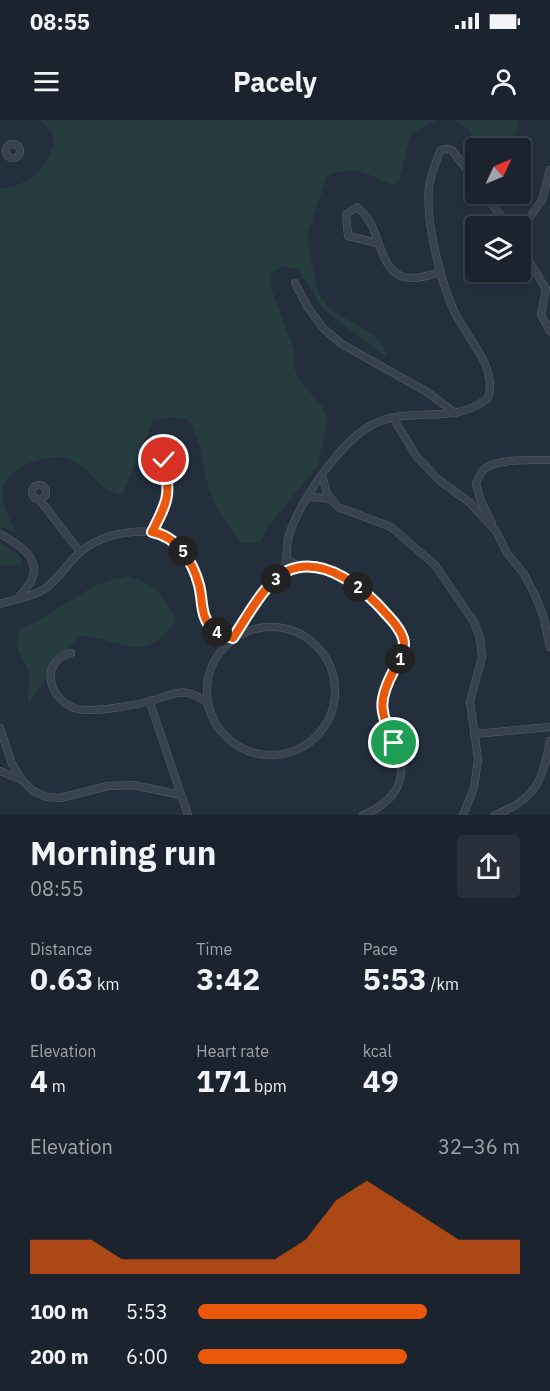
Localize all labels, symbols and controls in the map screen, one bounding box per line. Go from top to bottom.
text: 08:55 [30,7,90,36]
text: Pacely [233,64,317,99]
icon: menu [30,65,63,98]
icon: person [487,65,520,98]
north arrow [465,138,531,204]
map controls [465,138,531,282]
button: layers [465,216,531,282]
pin [138,434,189,485]
icon: check [147,443,180,476]
pin: 5 [168,536,198,566]
text: 5 [178,541,188,561]
pin: 3 [261,564,291,594]
text: 3 [271,569,281,589]
pin: 2 [343,572,373,602]
text: 2 [353,577,363,597]
pin: 4 [202,617,232,647]
text: 4 [212,622,222,642]
pin: 1 [385,644,415,674]
text: 1 [395,649,405,669]
pin [368,717,419,768]
icon: arrive [377,726,410,759]
text: Morning run [30,831,216,874]
button: share [457,835,520,898]
text: 08:55 [30,875,84,902]
text: Distance [30,939,92,959]
text: Time [196,939,232,959]
text: Pace [363,939,397,959]
text: 0.63 [30,959,93,998]
text: 3:42 [196,959,260,998]
text: 5:53 [363,959,427,998]
text: km [93,974,120,994]
text: /km [427,974,459,994]
text: Elevation [30,1041,96,1061]
text: Heart rate [196,1041,269,1061]
text: kcal [363,1041,392,1061]
text: 4 [30,1061,48,1100]
text: 171 [196,1061,250,1100]
text: 49 [363,1061,399,1100]
text: m [48,1076,66,1096]
text: bpm [250,1076,287,1096]
text: Elevation [30,1133,113,1160]
text: 32–36 m [438,1133,520,1160]
text: 100 m [30,1298,89,1325]
text: 5:53 [126,1298,168,1325]
text: 200 m [30,1343,89,1370]
text: 6:00 [126,1343,168,1370]

